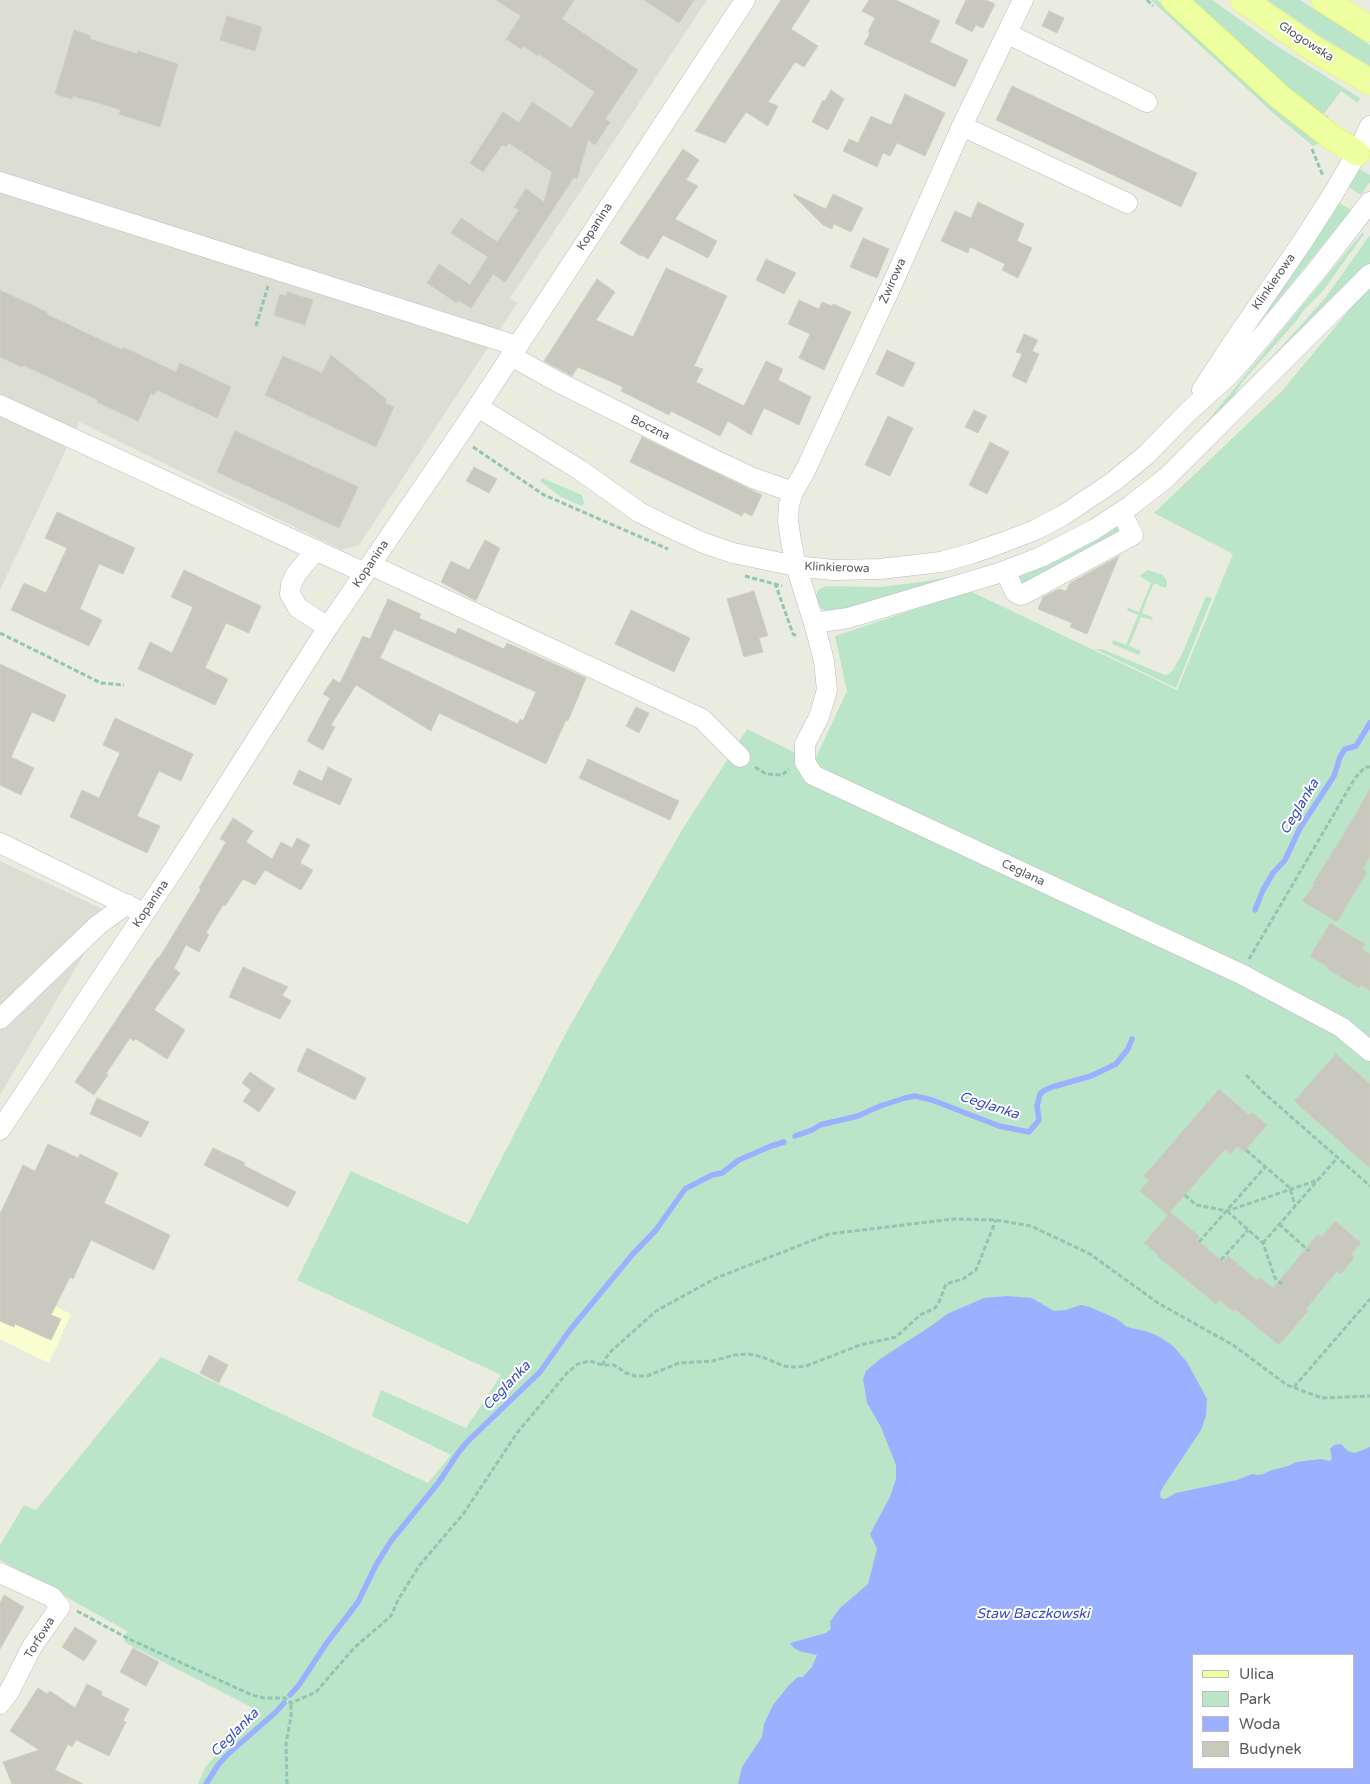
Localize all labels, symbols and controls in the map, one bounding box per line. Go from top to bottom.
street label: Głogowska [1276,19,1336,65]
street label: Kopanina [574,200,616,254]
street label: Klinkierowa [1249,251,1299,313]
street label: Żwirowa [877,256,909,306]
street label: Boczna [628,412,672,444]
street label: Kopanina [350,538,392,590]
street label: Klinkierowa [804,560,870,576]
water label: Ceglanka [1277,776,1323,838]
street label: Ceglana [999,857,1047,889]
street label: Kopanina [130,878,172,930]
water label: Ceglanka [957,1089,1021,1123]
water label: Ceglanka [480,1358,534,1414]
water label: Staw Baczkowski [977,1606,1089,1622]
street label: Torfowa [22,1615,58,1661]
legend [1192,1654,1355,1769]
text: Ulica [1239,1665,1274,1683]
text: Park [1239,1690,1271,1708]
water label: Ceglanka [207,1705,263,1761]
text: Woda [1239,1715,1281,1733]
text: Budynek [1239,1740,1302,1758]

